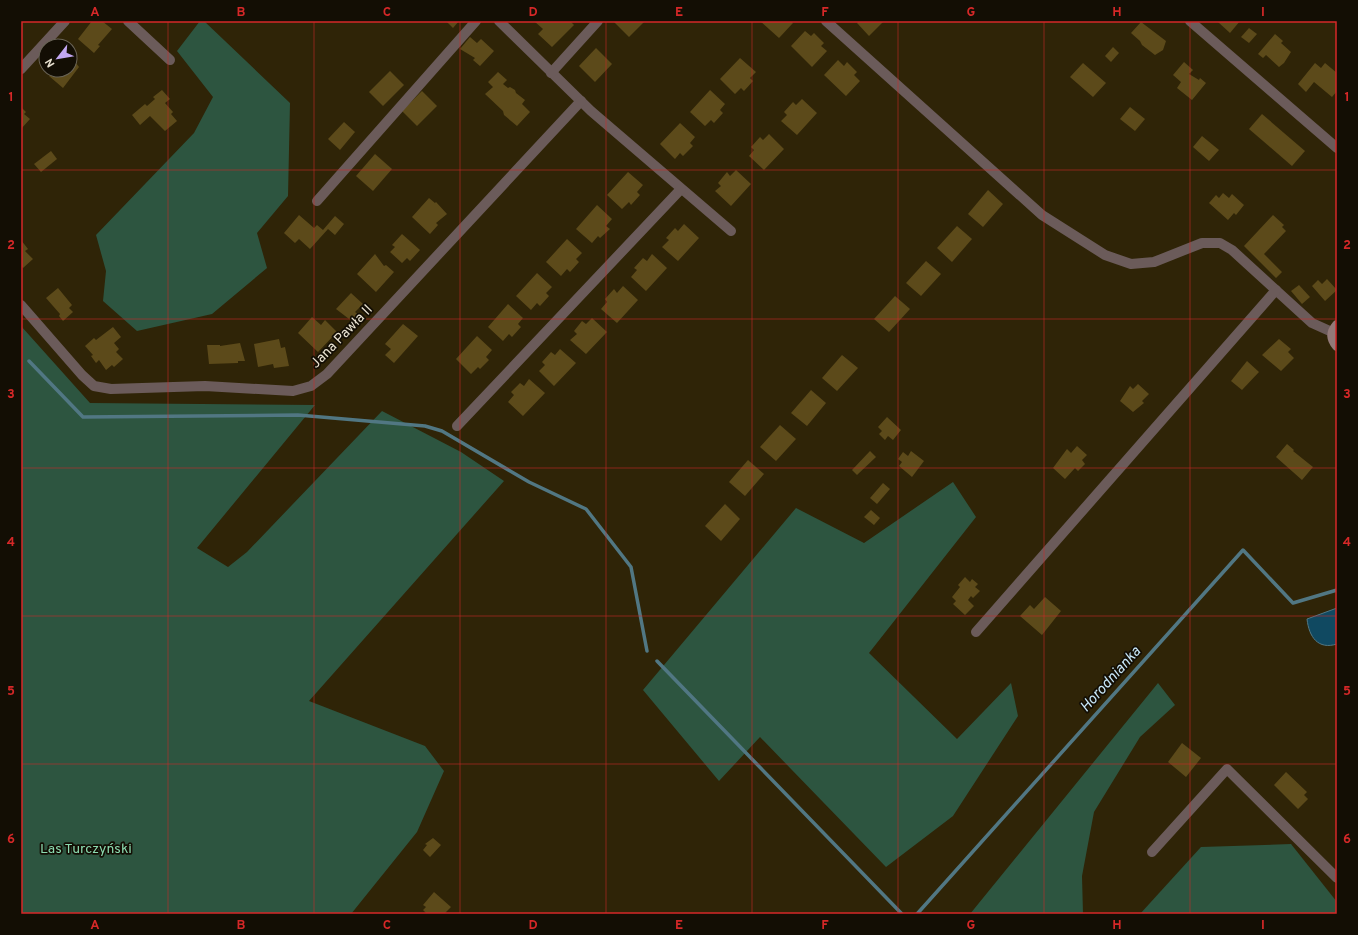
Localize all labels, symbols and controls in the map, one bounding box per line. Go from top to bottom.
text: A [90,5,100,21]
text: B [237,5,246,21]
text: C [383,5,391,21]
text: D [528,5,538,21]
text: E [675,5,683,21]
text: F [821,5,829,21]
text: G [967,5,976,21]
text: H [1112,5,1122,21]
text: I [1261,5,1265,21]
north arrow [38,38,78,78]
text: N [42,56,58,70]
text: 1 [8,90,14,106]
text: 1 [1344,90,1350,106]
text: 2 [7,238,15,254]
text: 2 [1343,238,1351,254]
street label: Jana Pawła II [307,302,377,372]
text: 3 [7,387,15,403]
text: 3 [1343,387,1351,403]
text: 4 [7,535,15,551]
text: 4 [1343,535,1351,551]
water label: Horodnianka [1076,643,1146,717]
text: 5 [7,684,15,700]
text: 5 [1343,684,1351,700]
text: 6 [7,832,15,848]
text: 6 [1343,832,1351,848]
park label: Las Turczyński [40,841,132,858]
text: A [90,918,100,934]
text: B [237,918,246,934]
text: C [383,918,391,934]
text: D [528,918,538,934]
text: E [675,918,683,934]
text: F [821,918,829,934]
text: G [967,918,976,934]
text: H [1112,918,1122,934]
text: I [1261,918,1265,934]

